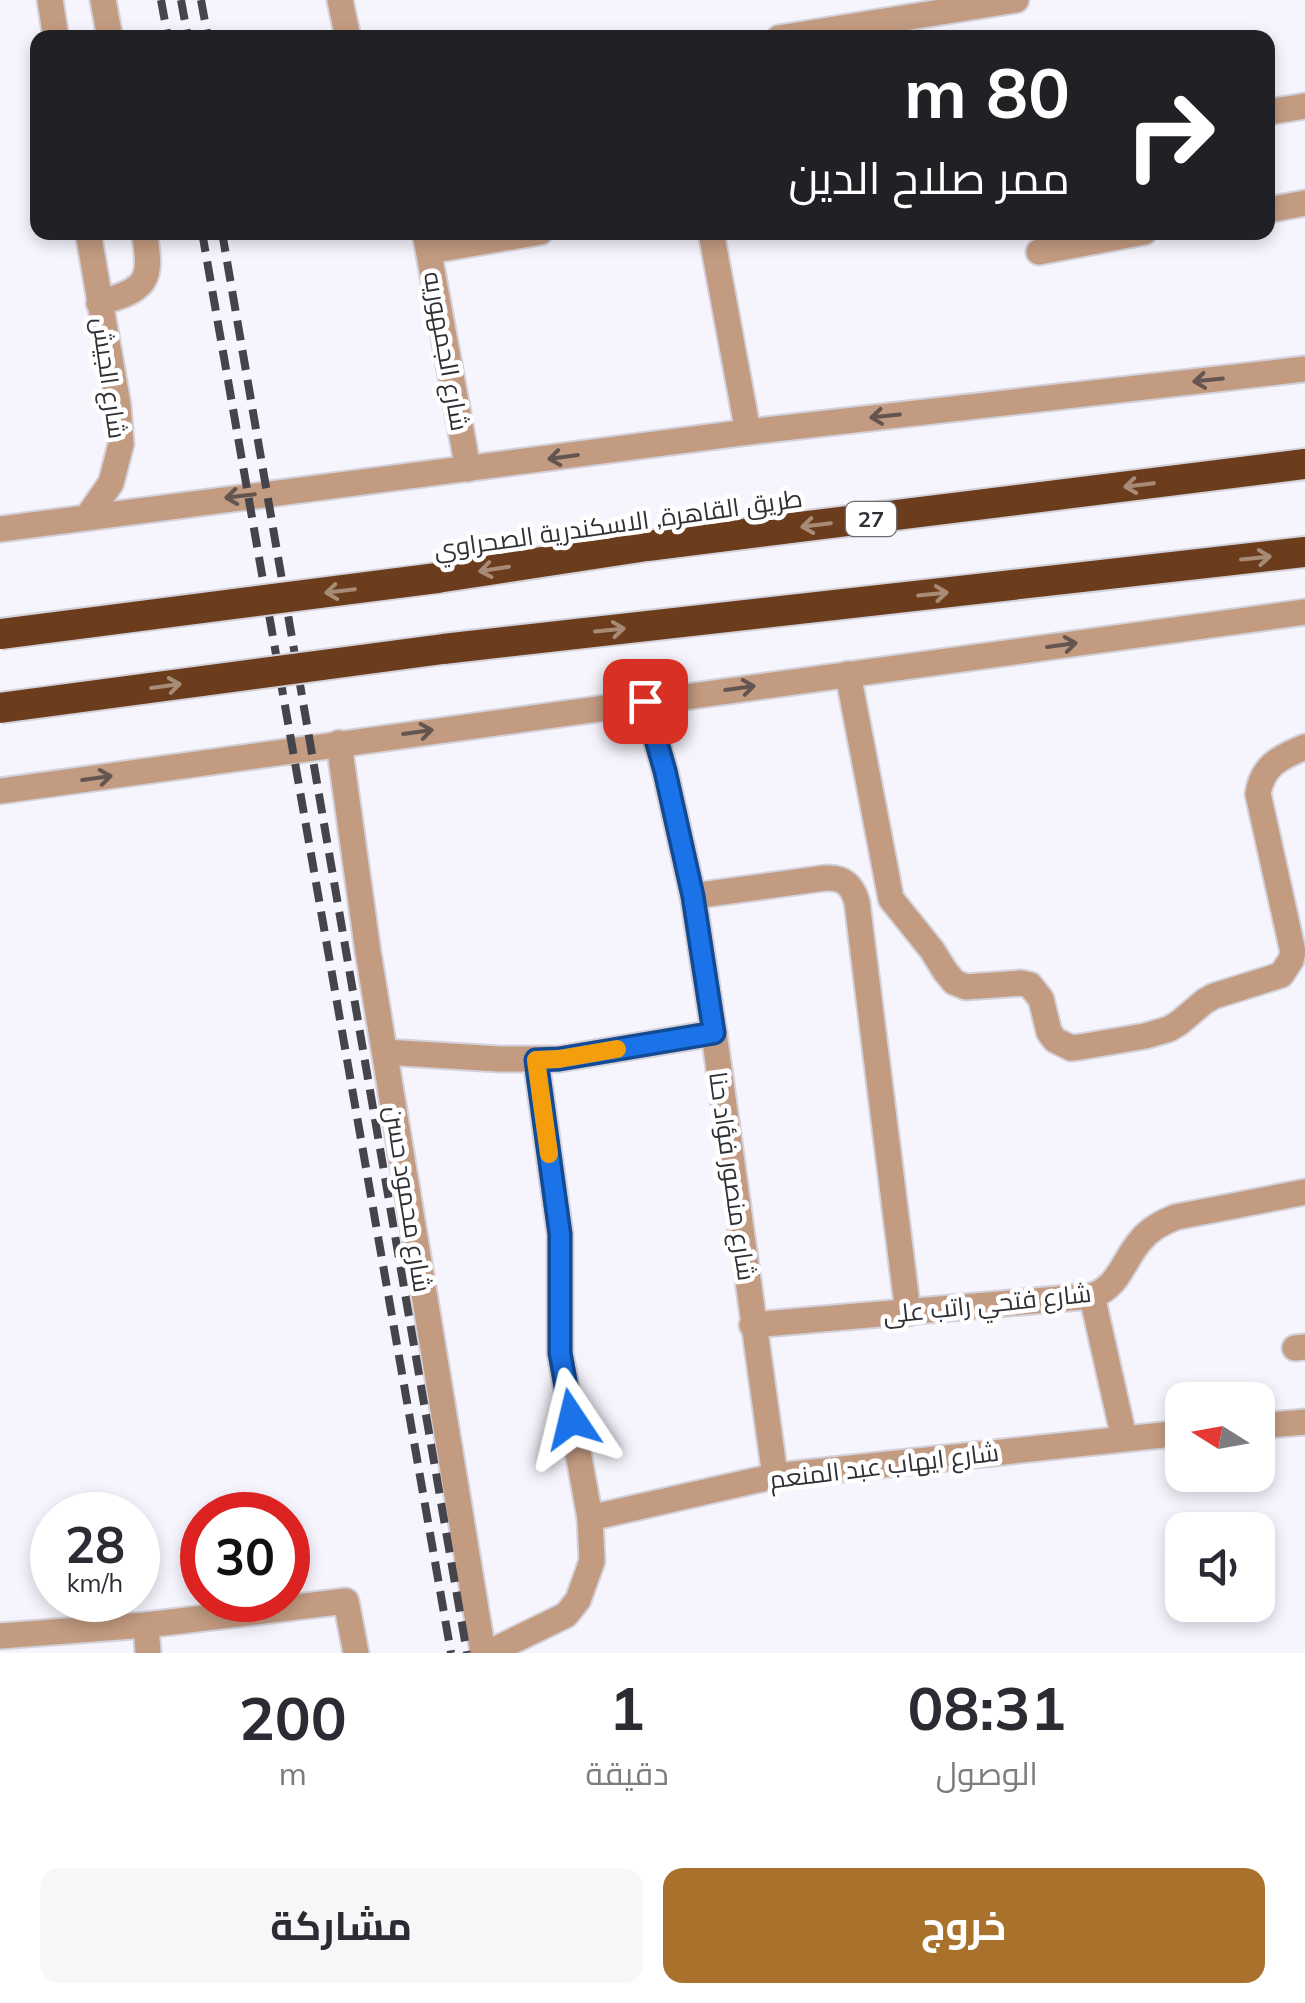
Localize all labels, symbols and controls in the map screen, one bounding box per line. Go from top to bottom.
text: 80 m [904,48,1070,136]
icon: right [1105,70,1235,200]
text: ممر صلاح الدين [789,149,1070,205]
street label: شارع الجمهوريه [416,269,476,433]
street label: شارع الجيش [84,315,134,441]
one-way arrow [1193,371,1225,390]
one-way arrow [870,407,902,426]
one-way arrow [547,448,579,466]
one-way arrow [1123,476,1155,495]
street label: طريق القاهرة, الاسكندرية الصحراوي [432,482,805,569]
one-way arrow [224,487,257,506]
road number: 27 [846,502,896,536]
one-way arrow [801,516,833,535]
one-way arrow [1239,548,1271,567]
one-way arrow [479,561,511,579]
one-way arrow [325,582,357,600]
one-way arrow [916,584,948,603]
one-way arrow [593,620,625,639]
one-way arrow [1046,635,1078,654]
pin [603,659,688,744]
icon: arrive [618,674,673,729]
one-way arrow [149,676,182,694]
one-way arrow [724,679,756,697]
one-way arrow [402,723,434,741]
one-way arrow [80,768,112,786]
street label: شارع منصور فؤاد حنا [701,1069,763,1283]
street label: شارع محمود حسن [377,1104,439,1295]
street label: شارع فتحي راتب على [881,1277,1093,1334]
position arrow [520,1367,624,1471]
north arrow [1165,1382,1275,1492]
map controls [1165,1382,1275,1622]
street label: شارع ايهاب عبد المنعم [768,1436,1001,1497]
speed limit sign: 30 [180,1492,310,1622]
button: sound [1165,1512,1275,1622]
text: 28 [65,1513,125,1576]
text: km/h [67,1567,123,1598]
text: 1 [609,1670,645,1745]
text: 08:31 [907,1670,1066,1745]
text: 200 [239,1680,347,1755]
text: m [279,1753,307,1793]
text: دقيقة [585,1753,669,1793]
text: الوصول [936,1753,1038,1793]
button: مشاركة [40,1868,643,1983]
button: خروج [663,1868,1265,1983]

